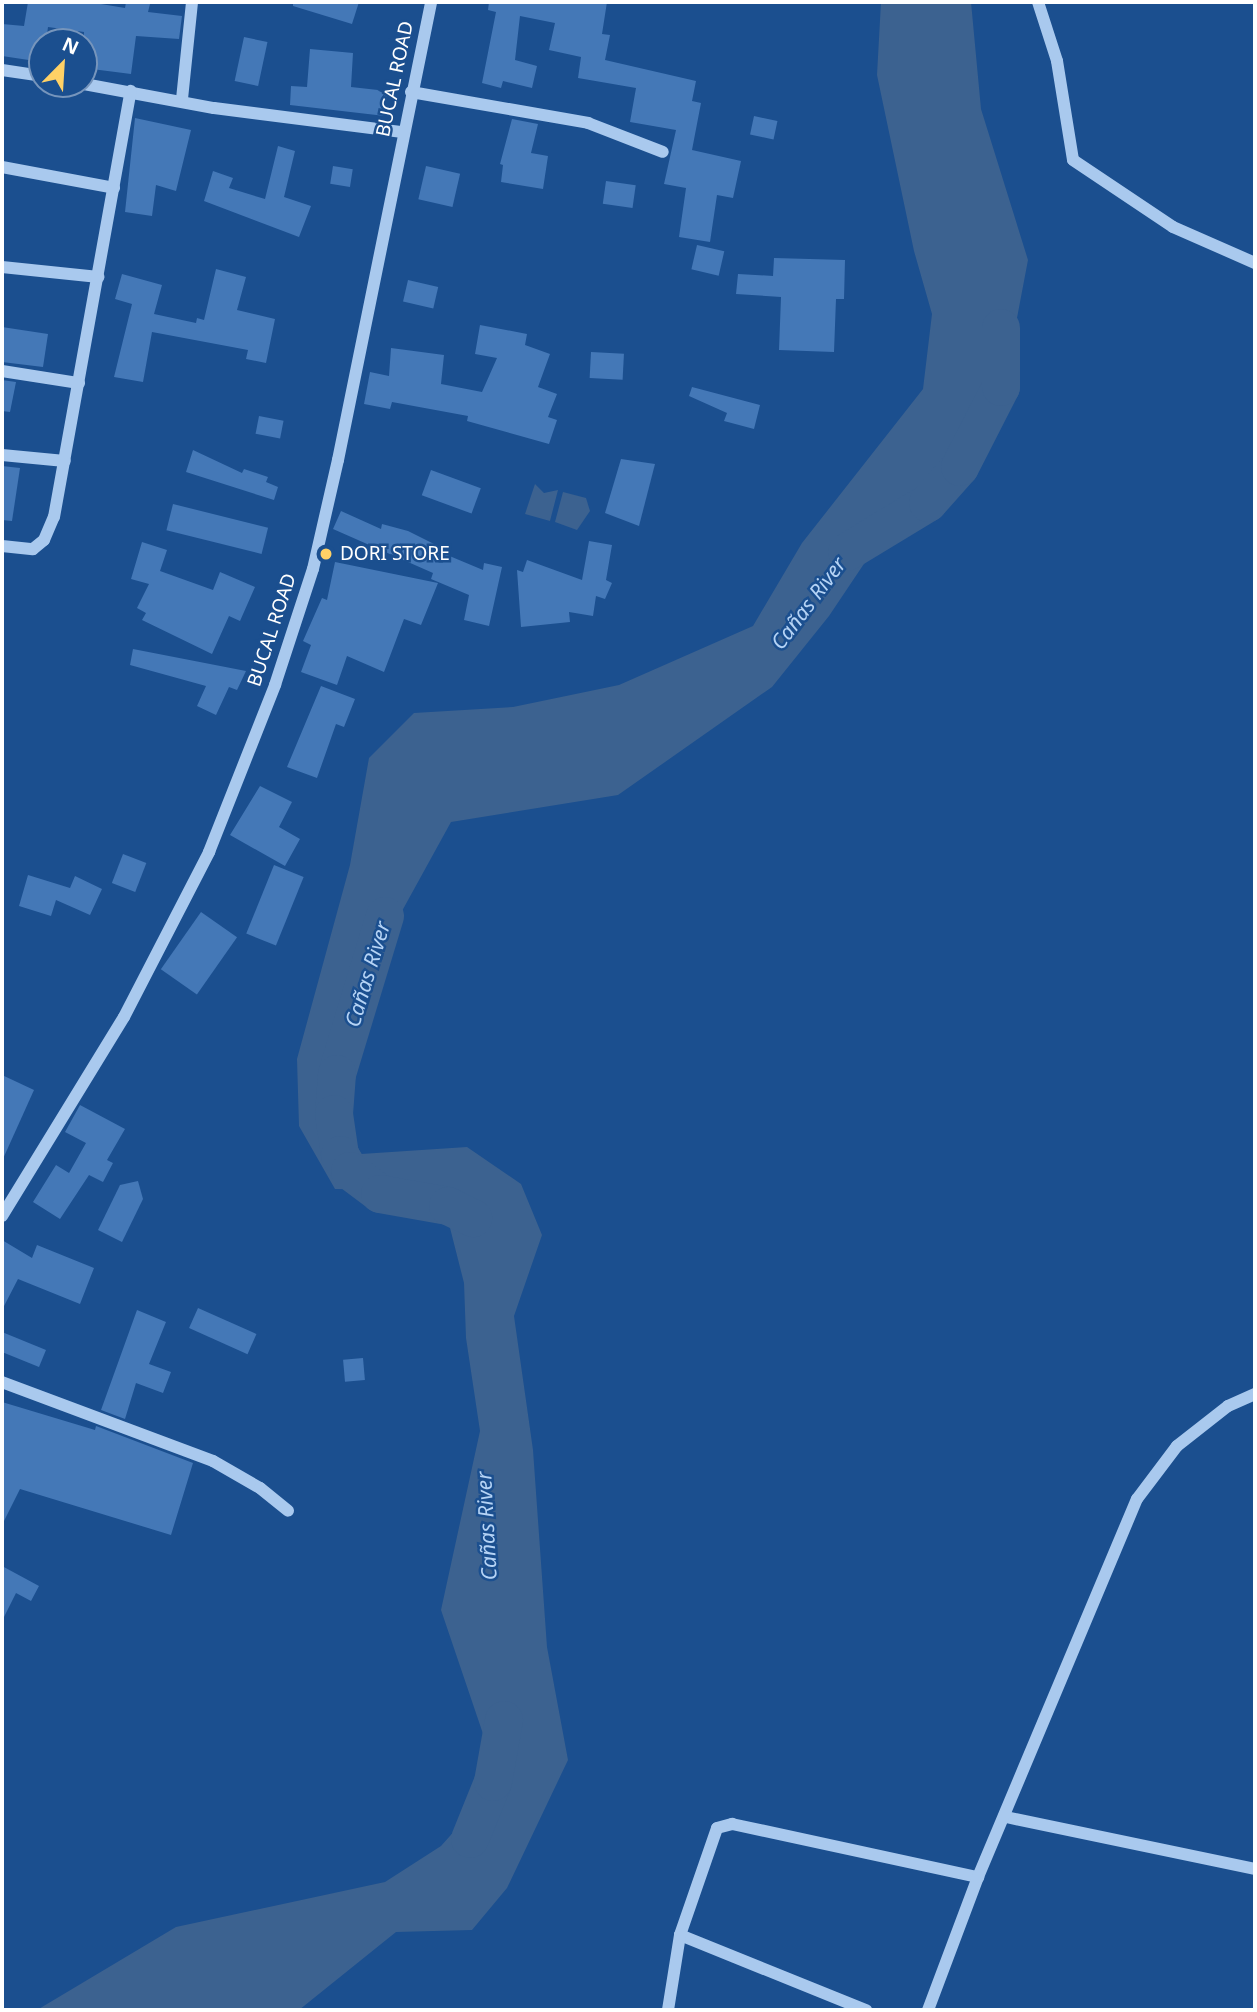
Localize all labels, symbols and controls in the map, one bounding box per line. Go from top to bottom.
street label: BUCAL ROAD [372,19,418,139]
north arrow [28,28,98,98]
text: N [58,31,83,61]
place label: DORI STORE [340,543,450,565]
marker: DORI STORE [318,546,334,562]
water label: Cañas River [765,552,851,654]
street label: BUCAL ROAD [243,571,301,689]
water label: Cañas River [339,918,395,1030]
water label: Cañas River [471,1471,501,1581]

